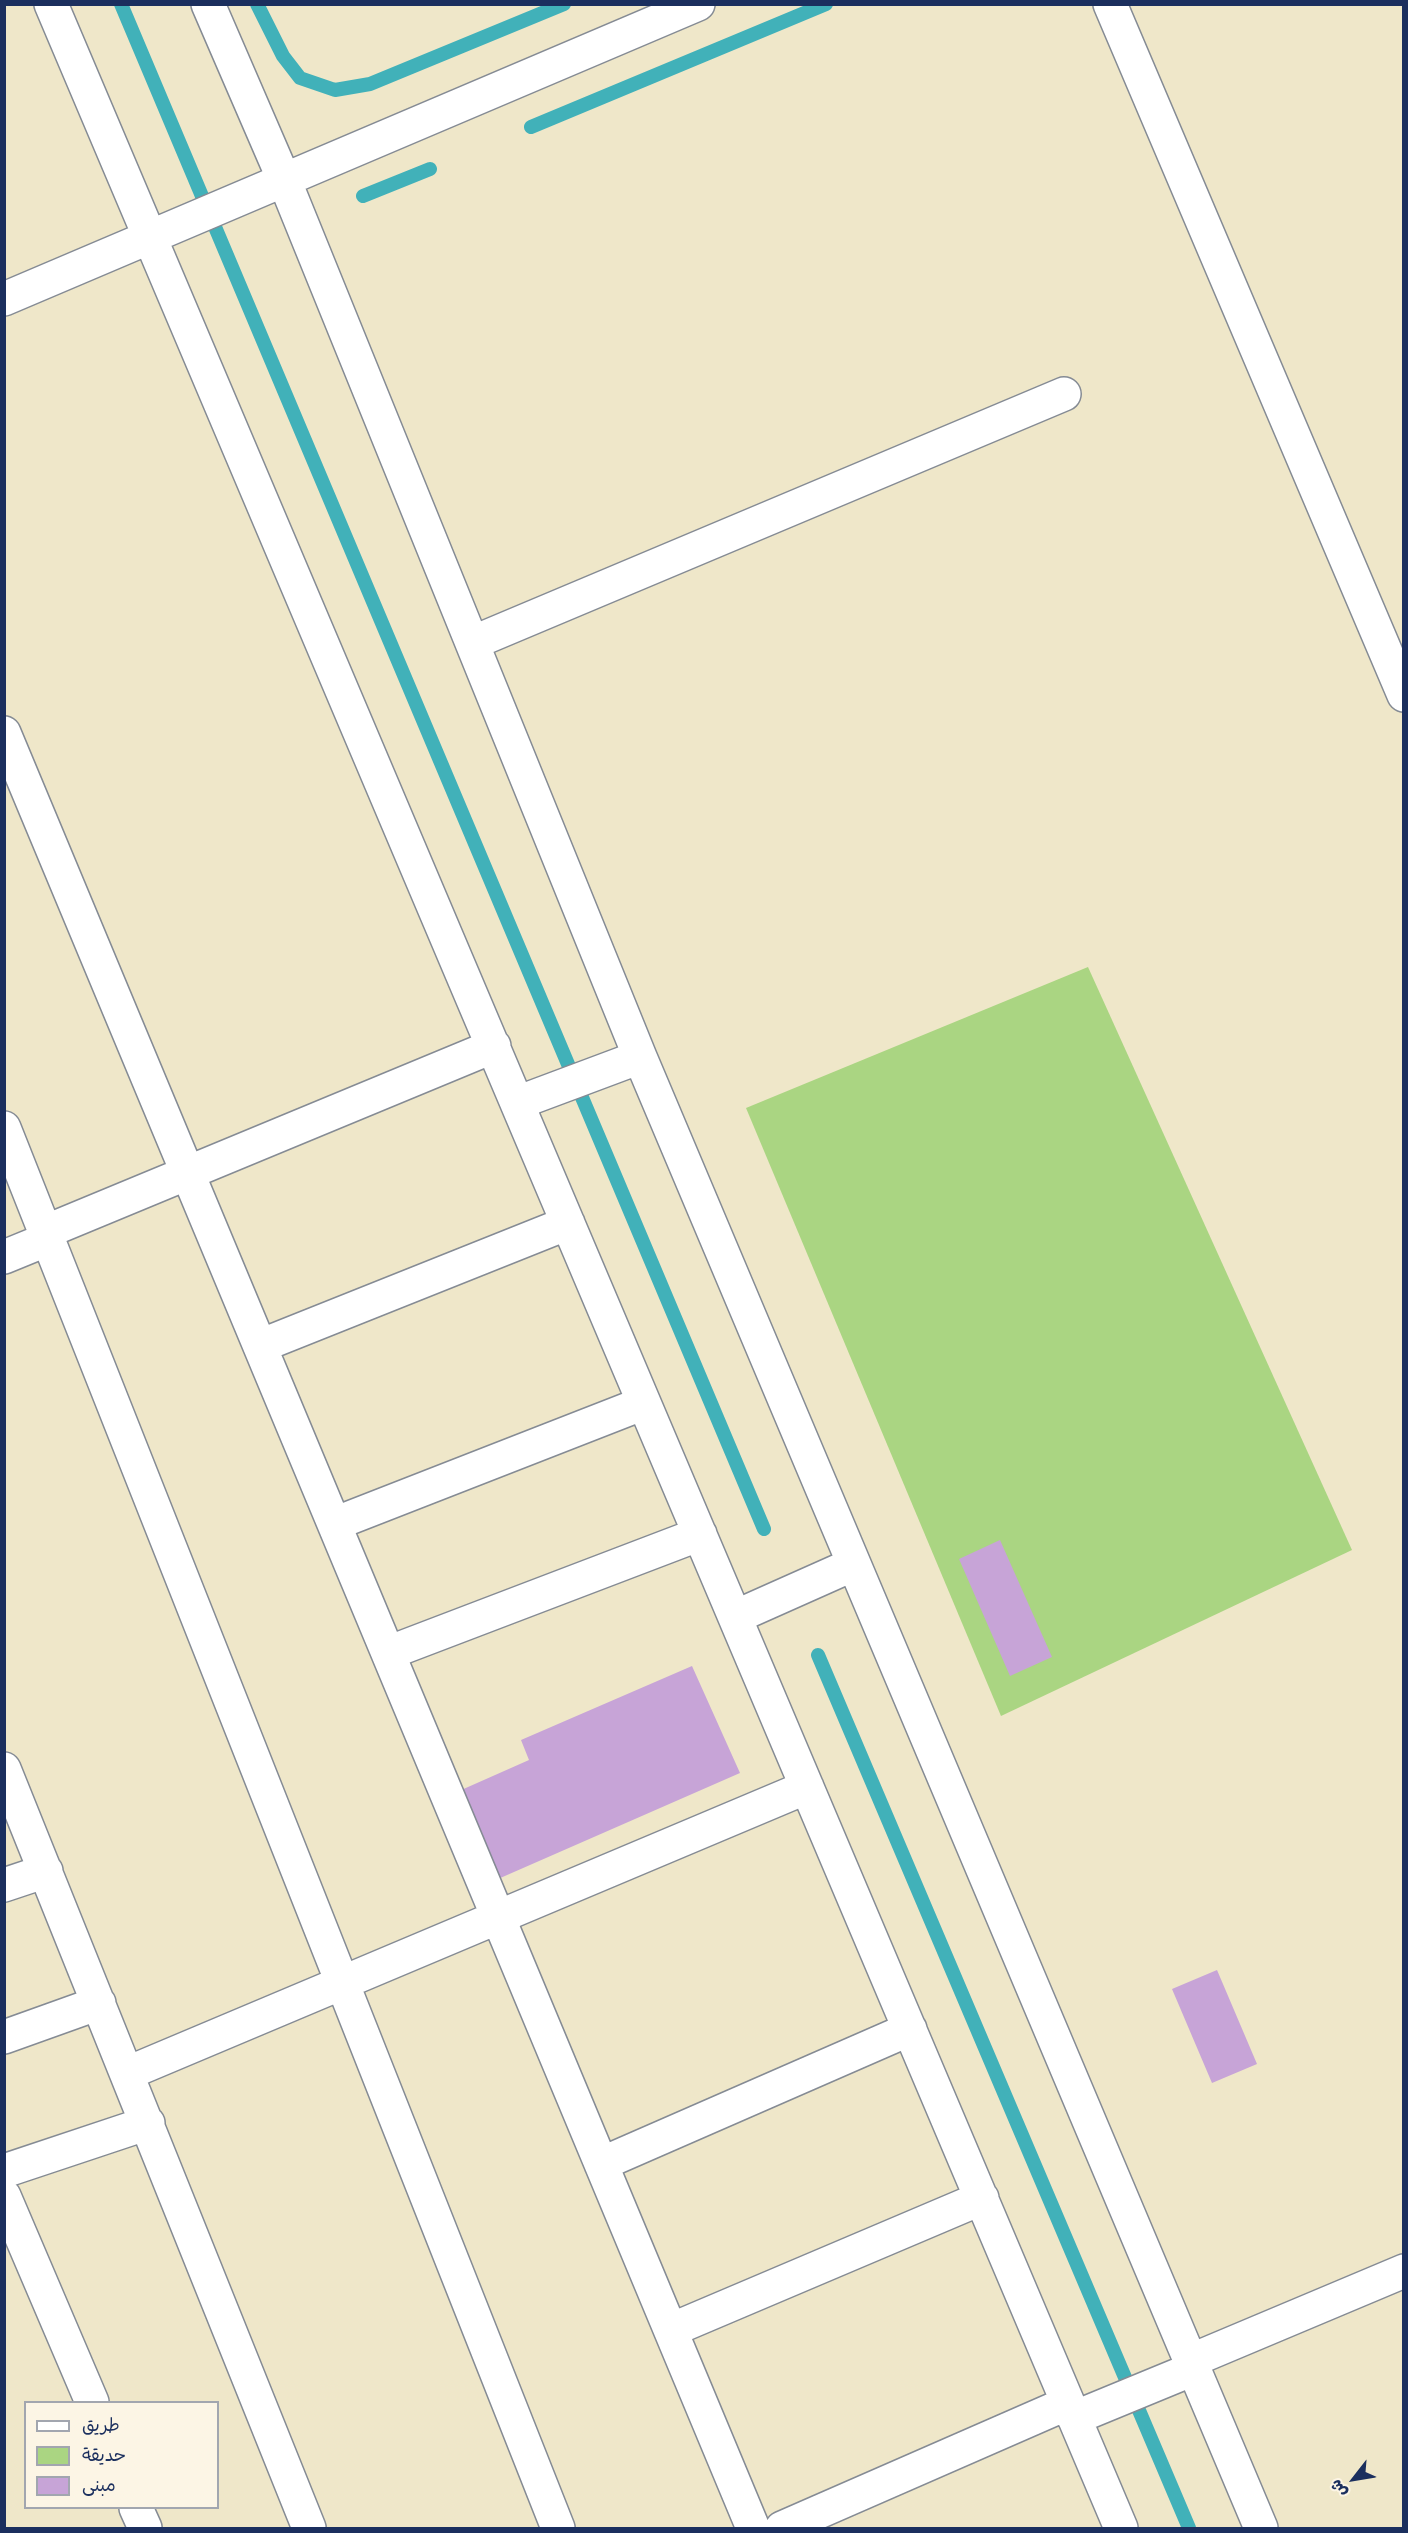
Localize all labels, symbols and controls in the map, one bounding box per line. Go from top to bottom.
legend [24,2401,219,2509]
text: طريق [82,2414,120,2436]
text: حديقة [82,2444,126,2466]
north arrow [1324,2449,1384,2509]
text: مبنى [82,2474,116,2496]
text: ش [1325,2476,1352,2501]

